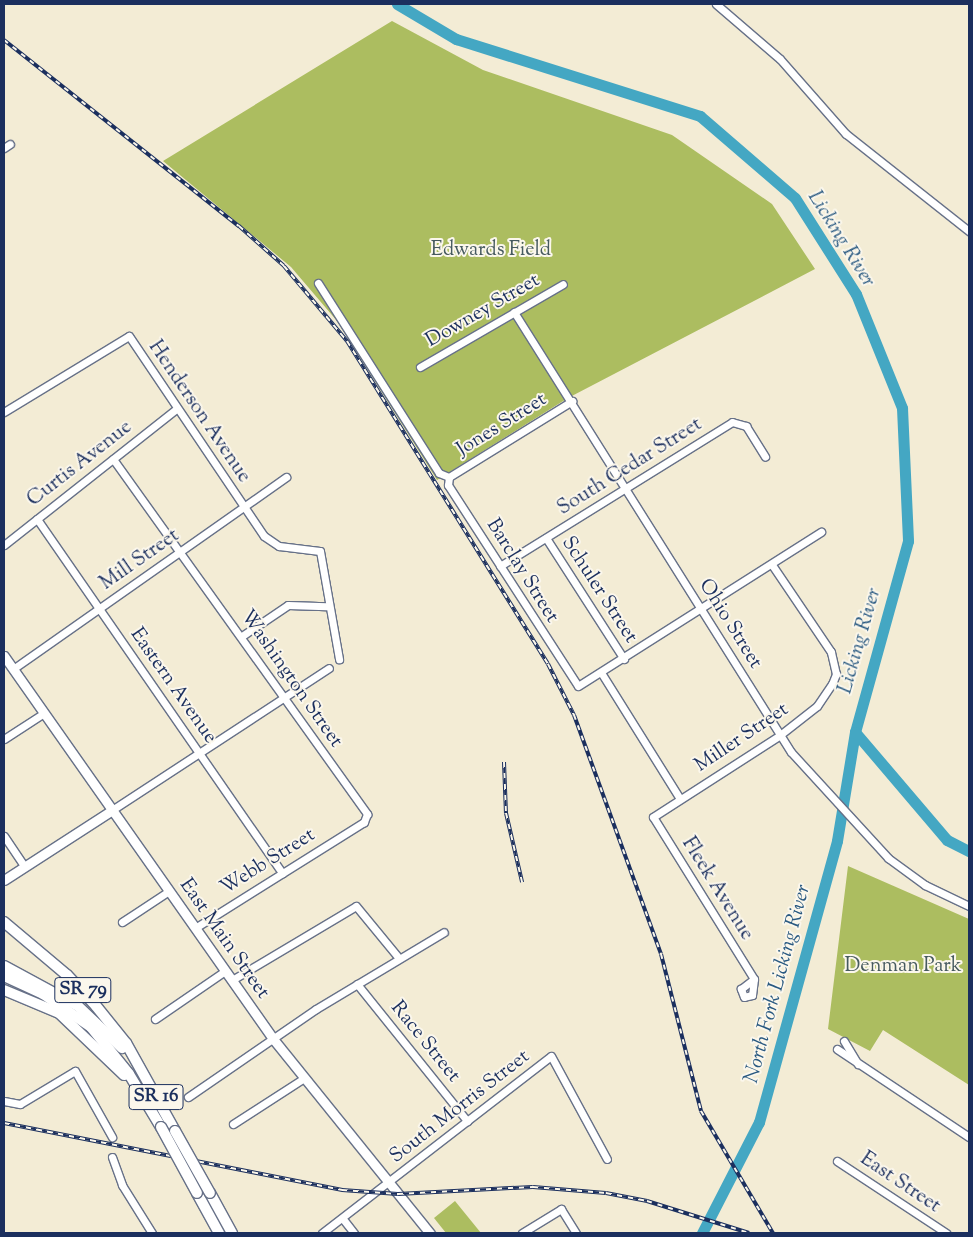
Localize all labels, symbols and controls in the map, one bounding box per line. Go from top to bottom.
water label: Licking River [801,186,881,292]
park label: Edwards Field [431,238,551,262]
street label: Downey Street [422,269,544,353]
street label: Henderson Avenue [143,336,255,488]
street label: Jones Street [453,388,551,462]
street label: South Cedar Street [553,413,707,521]
street label: Curtis Avenue [23,416,137,512]
street label: Barclay Street [480,514,564,628]
street label: Mill Street [96,524,184,596]
street label: Schuler Street [556,532,642,648]
street label: Ohio Street [693,575,767,673]
water label: Licking River [833,585,887,697]
street label: Washington Street [235,606,347,752]
street label: Eastern Avenue [124,624,222,748]
street label: Miller Street [691,698,793,778]
street label: Webb Street [216,823,320,901]
street label: Fleek Avenue [676,833,758,945]
street label: East Main Street [174,874,274,1004]
water label: North Fork Licking River [739,882,817,1086]
park label: Denman Park [844,954,962,978]
road number: SR 79 [54,974,112,1006]
street label: Race Street [385,997,465,1087]
street label: South Morris Street [385,1045,535,1169]
road number: SR 16 [128,1080,184,1114]
street label: East Street [855,1147,945,1219]

